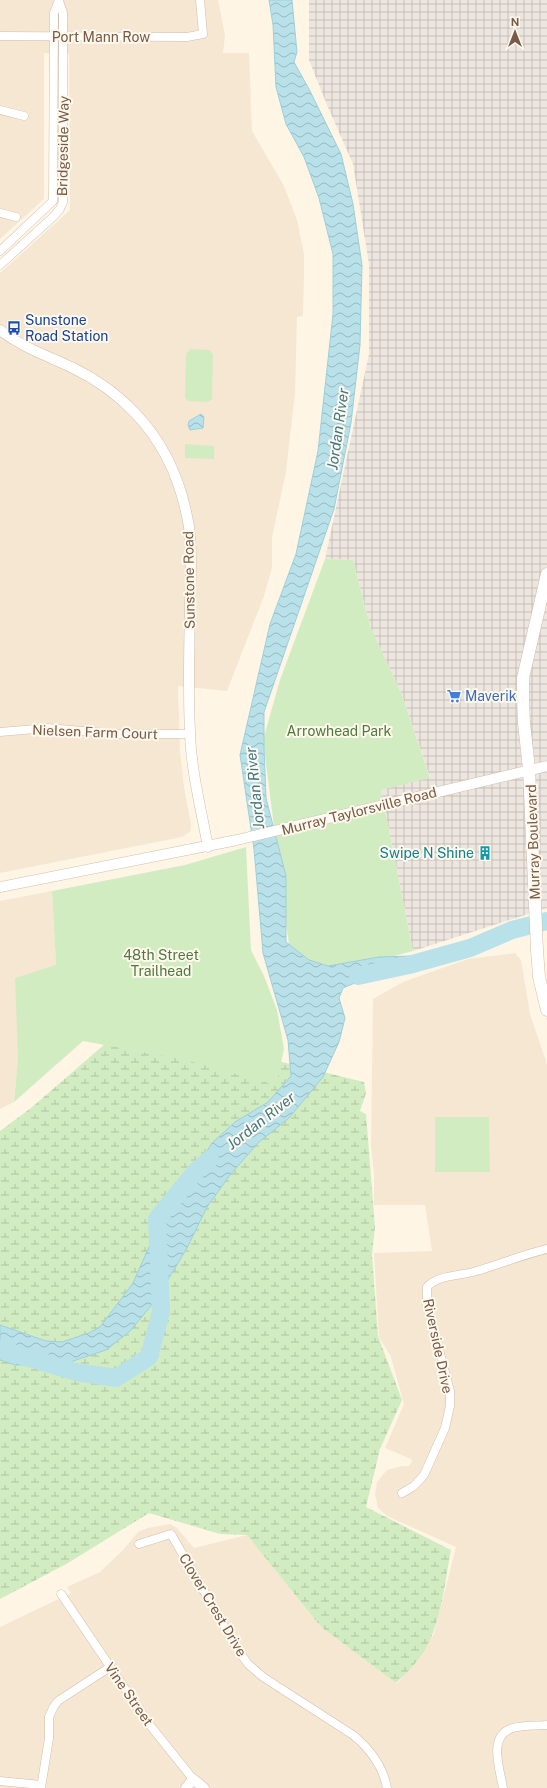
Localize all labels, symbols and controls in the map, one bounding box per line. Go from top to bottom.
north arrow [495,12,535,52]
text: N [511,16,519,28]
street label: Port Mann Row [52,29,150,45]
street label: Bridgeside Way [54,95,72,196]
place label: Sunstone Road Station [25,312,108,344]
bus stop icon: Sunstone Road Station [6,320,22,336]
water label: Jordan River [323,387,352,471]
street label: Sunstone Road [180,531,198,629]
supermarket icon: Maverik [446,688,462,704]
place label: Maverik [465,688,517,704]
street label: Nielsen Farm Court [32,722,158,742]
park label: Arrowhead Park [287,723,392,739]
water label: Jordan River [242,746,267,830]
street label: Murray Taylorsville Road [280,784,438,838]
street label: Murray Boulevard [523,784,543,900]
place label: Swipe N Shine [379,845,474,861]
building icon: Swipe N Shine [477,845,493,861]
park label: 48th Street Trailhead [123,947,199,979]
water label: Jordan River [223,1088,299,1153]
street label: Riverside Drive [420,1297,456,1395]
street label: Clover Crest Drive [176,1551,250,1659]
street label: Vine Street [101,1659,157,1729]

